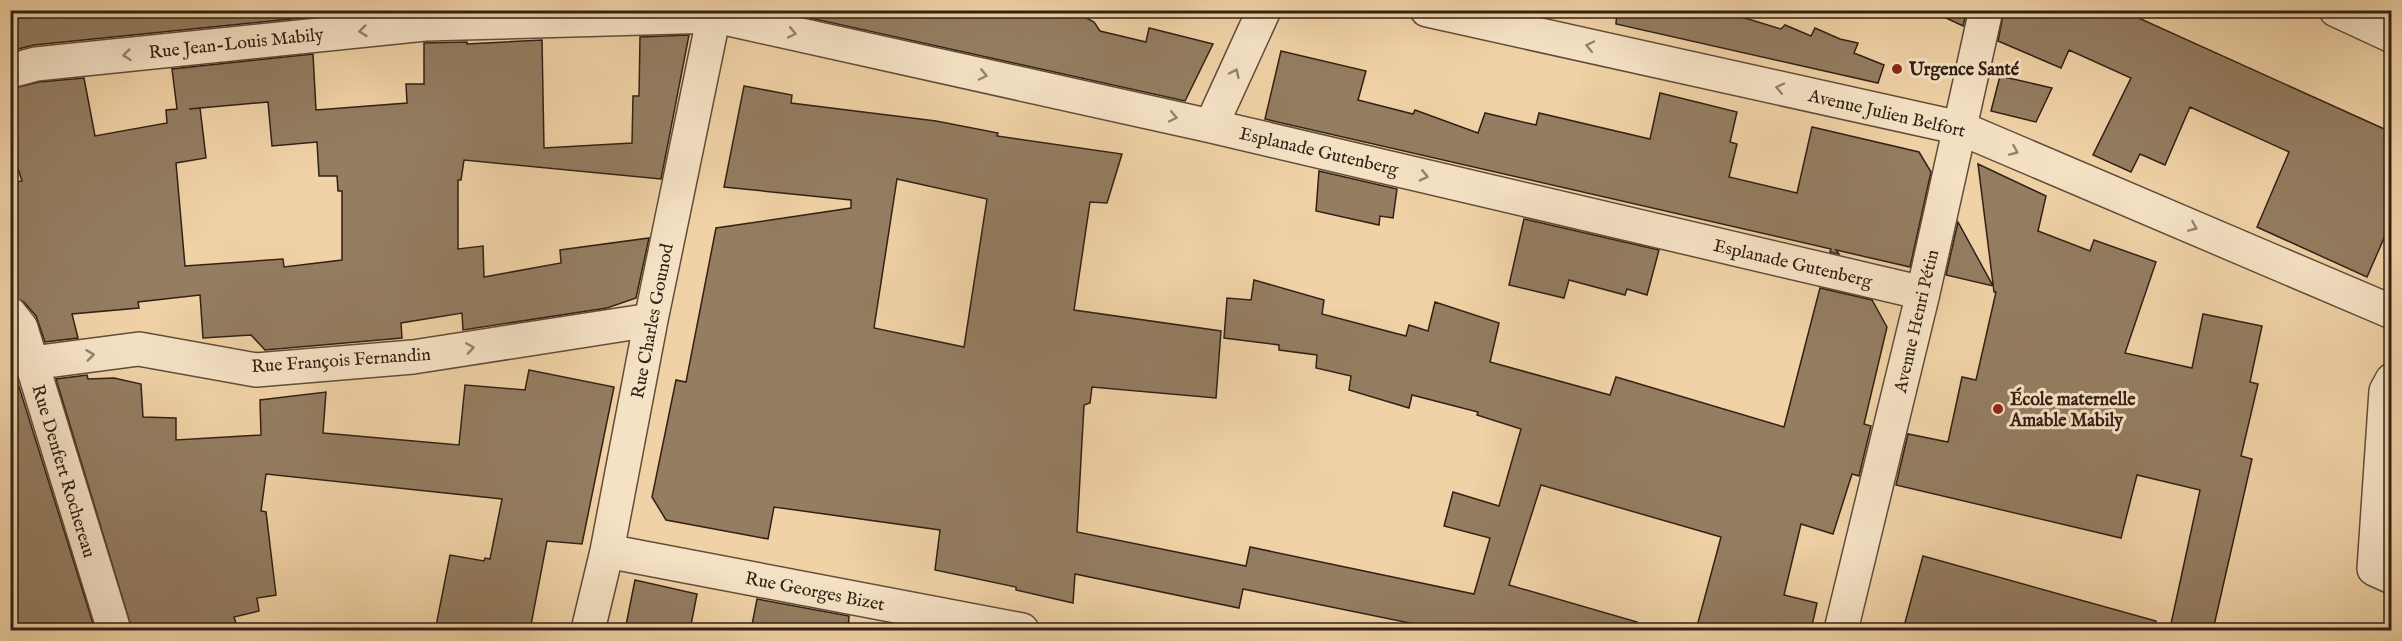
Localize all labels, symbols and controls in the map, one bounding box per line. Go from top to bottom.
street label: Rue Jean-Louis Mabily [148,24,325,65]
one-way arrow [358,24,367,37]
one-way arrow [787,26,797,39]
one-way arrow [1585,41,1595,54]
one-way arrow [122,48,131,60]
place label: Urgence Santé [1908,59,2020,82]
marker: Urgence Santé [1890,62,1904,76]
one-way arrow [977,68,987,81]
one-way arrow [1228,68,1240,79]
one-way arrow [1775,82,1785,95]
street label: Avenue Julien Belfort [1805,85,1967,144]
one-way arrow [1168,110,1178,123]
street label: Esplanade Gutenberg [1237,123,1401,182]
one-way arrow [2008,144,2019,156]
one-way arrow [1419,169,1429,182]
one-way arrow [2187,220,2198,232]
street label: Esplanade Gutenberg [1711,235,1875,294]
street label: Rue Charles Gounod [627,241,680,401]
street label: Avenue Henri Pétin [1890,247,1945,396]
one-way arrow [466,342,475,354]
street label: Rue François Fernandin [251,344,432,379]
one-way arrow [85,349,94,362]
street label: Rue Denfert Rochereau [25,382,100,561]
place label: École maternelle Amable Mabily [2009,387,2136,433]
marker: École maternelle Amable Mabily [1991,402,2005,416]
street label: Rue Georges Bizet [743,568,886,617]

